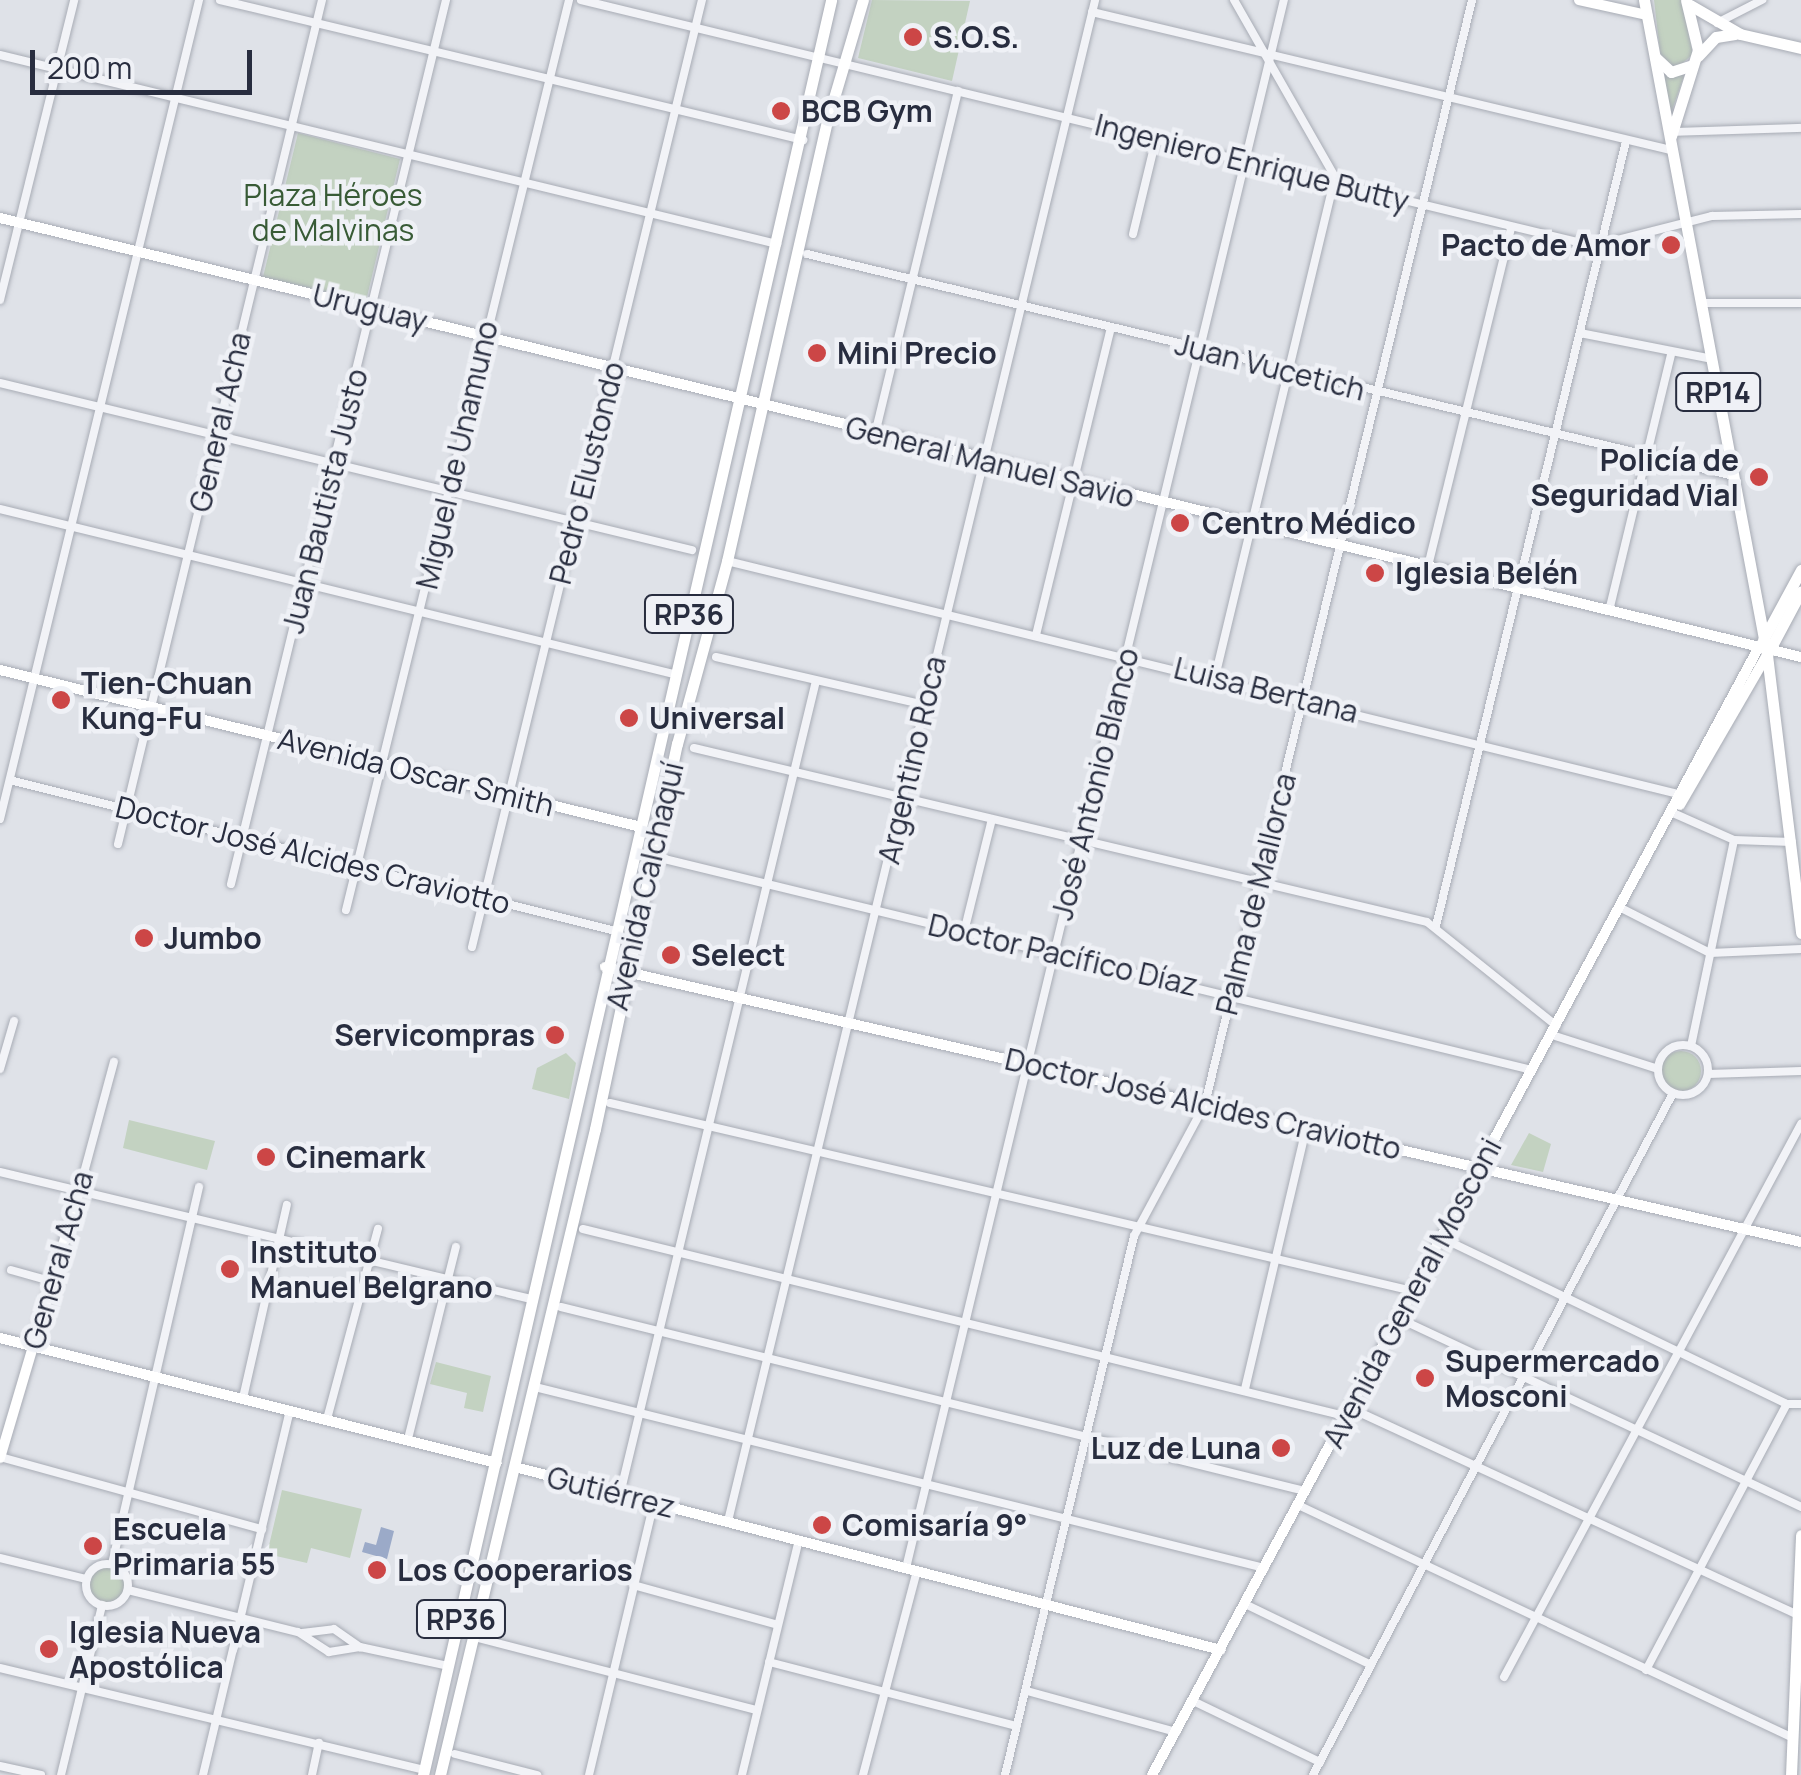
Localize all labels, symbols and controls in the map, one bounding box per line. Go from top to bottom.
place label: S.O.S. [933,19,1019,55]
marker: S.O.S. [902,26,924,48]
scale bar [35,30,258,92]
text: 200 m [47,47,132,88]
place label: BCB Gym [801,93,933,129]
marker: BCB Gym [770,100,792,122]
street label: Ingeniero Enrique Butty [1091,107,1413,219]
park label: Plaza Héroes de Malvinas [243,177,423,248]
place label: Pacto de Amor [1441,227,1651,263]
marker: Pacto de Amor [1660,234,1682,256]
street label: Uruguay [309,276,431,340]
street label: Miguel de Unamuno [409,318,505,592]
street label: Juan Vucetich [1171,326,1369,408]
street label: General Acha [182,329,258,515]
place label: Mini Precio [837,335,997,371]
marker: Mini Precio [806,342,828,364]
street label: Pedro Elustondo [542,358,632,588]
street label: Juan Bautista Justo [275,365,375,637]
road number: RP14 [1673,369,1763,415]
street label: General Manuel Savio [842,409,1138,515]
place label: Policía de Seguridad Vial [1531,442,1739,512]
marker: Policía de Seguridad Vial [1748,466,1770,488]
place label: Centro Médico [1202,505,1416,541]
marker: Centro Médico [1167,510,1193,536]
place label: Iglesia Belén [1395,555,1578,591]
marker: Iglesia Belén [1364,562,1386,584]
road number: RP36 [642,591,736,637]
street label: José Antonio Blanco [1044,644,1146,924]
street label: Luisa Bertana [1170,650,1362,730]
street label: Argentino Roca [871,653,953,867]
place label: Tien-Chuan Kung-Fu [81,665,252,736]
marker: Tien-Chuan Kung-Fu [50,689,72,711]
place label: Universal [649,700,785,736]
marker: Universal [618,707,640,729]
street label: Avenida Oscar Smith [274,720,558,824]
street label: Avenida Calchaquí [599,758,691,1014]
street label: Palma de Mallorca [1209,769,1303,1019]
street label: Doctor José Alcides Craviotto [112,789,514,921]
street label: Doctor Pacífico Díaz [925,906,1201,1004]
place label: Jumbo [164,920,262,956]
marker: Jumbo [133,927,155,949]
place label: Select [691,937,786,973]
marker: Select [660,944,682,966]
place label: Servicompras [334,1017,535,1053]
marker: Servicompras [544,1024,566,1046]
street label: Doctor José Alcides Craviotto [1002,1041,1404,1167]
street label: Avenida General Mosconi [1315,1132,1509,1454]
place label: Cinemark [286,1139,425,1175]
marker: Cinemark [255,1146,277,1168]
street label: General Acha [15,1167,101,1353]
place label: Instituto Manuel Belgrano [250,1234,493,1304]
marker: Instituto Manuel Belgrano [219,1258,241,1280]
place label: Supermercado Mosconi [1445,1343,1660,1414]
marker: Supermercado Mosconi [1414,1367,1436,1389]
place label: Luz de Luna [1091,1430,1261,1466]
marker: Luz de Luna [1270,1437,1292,1459]
street label: Gutiérrez [543,1459,679,1525]
place label: Comisaría 9° [842,1507,1027,1543]
place label: Escuela Primaria 55 [113,1511,276,1582]
marker: Comisaría 9° [811,1514,833,1536]
marker: Escuela Primaria 55 [82,1535,104,1557]
place label: Los Cooperarios [397,1552,633,1588]
marker: Los Cooperarios [366,1559,388,1581]
road number: RP36 [414,1596,508,1642]
place label: Iglesia Nueva Apostólica [69,1614,261,1684]
marker: Iglesia Nueva Apostólica [38,1638,60,1660]

